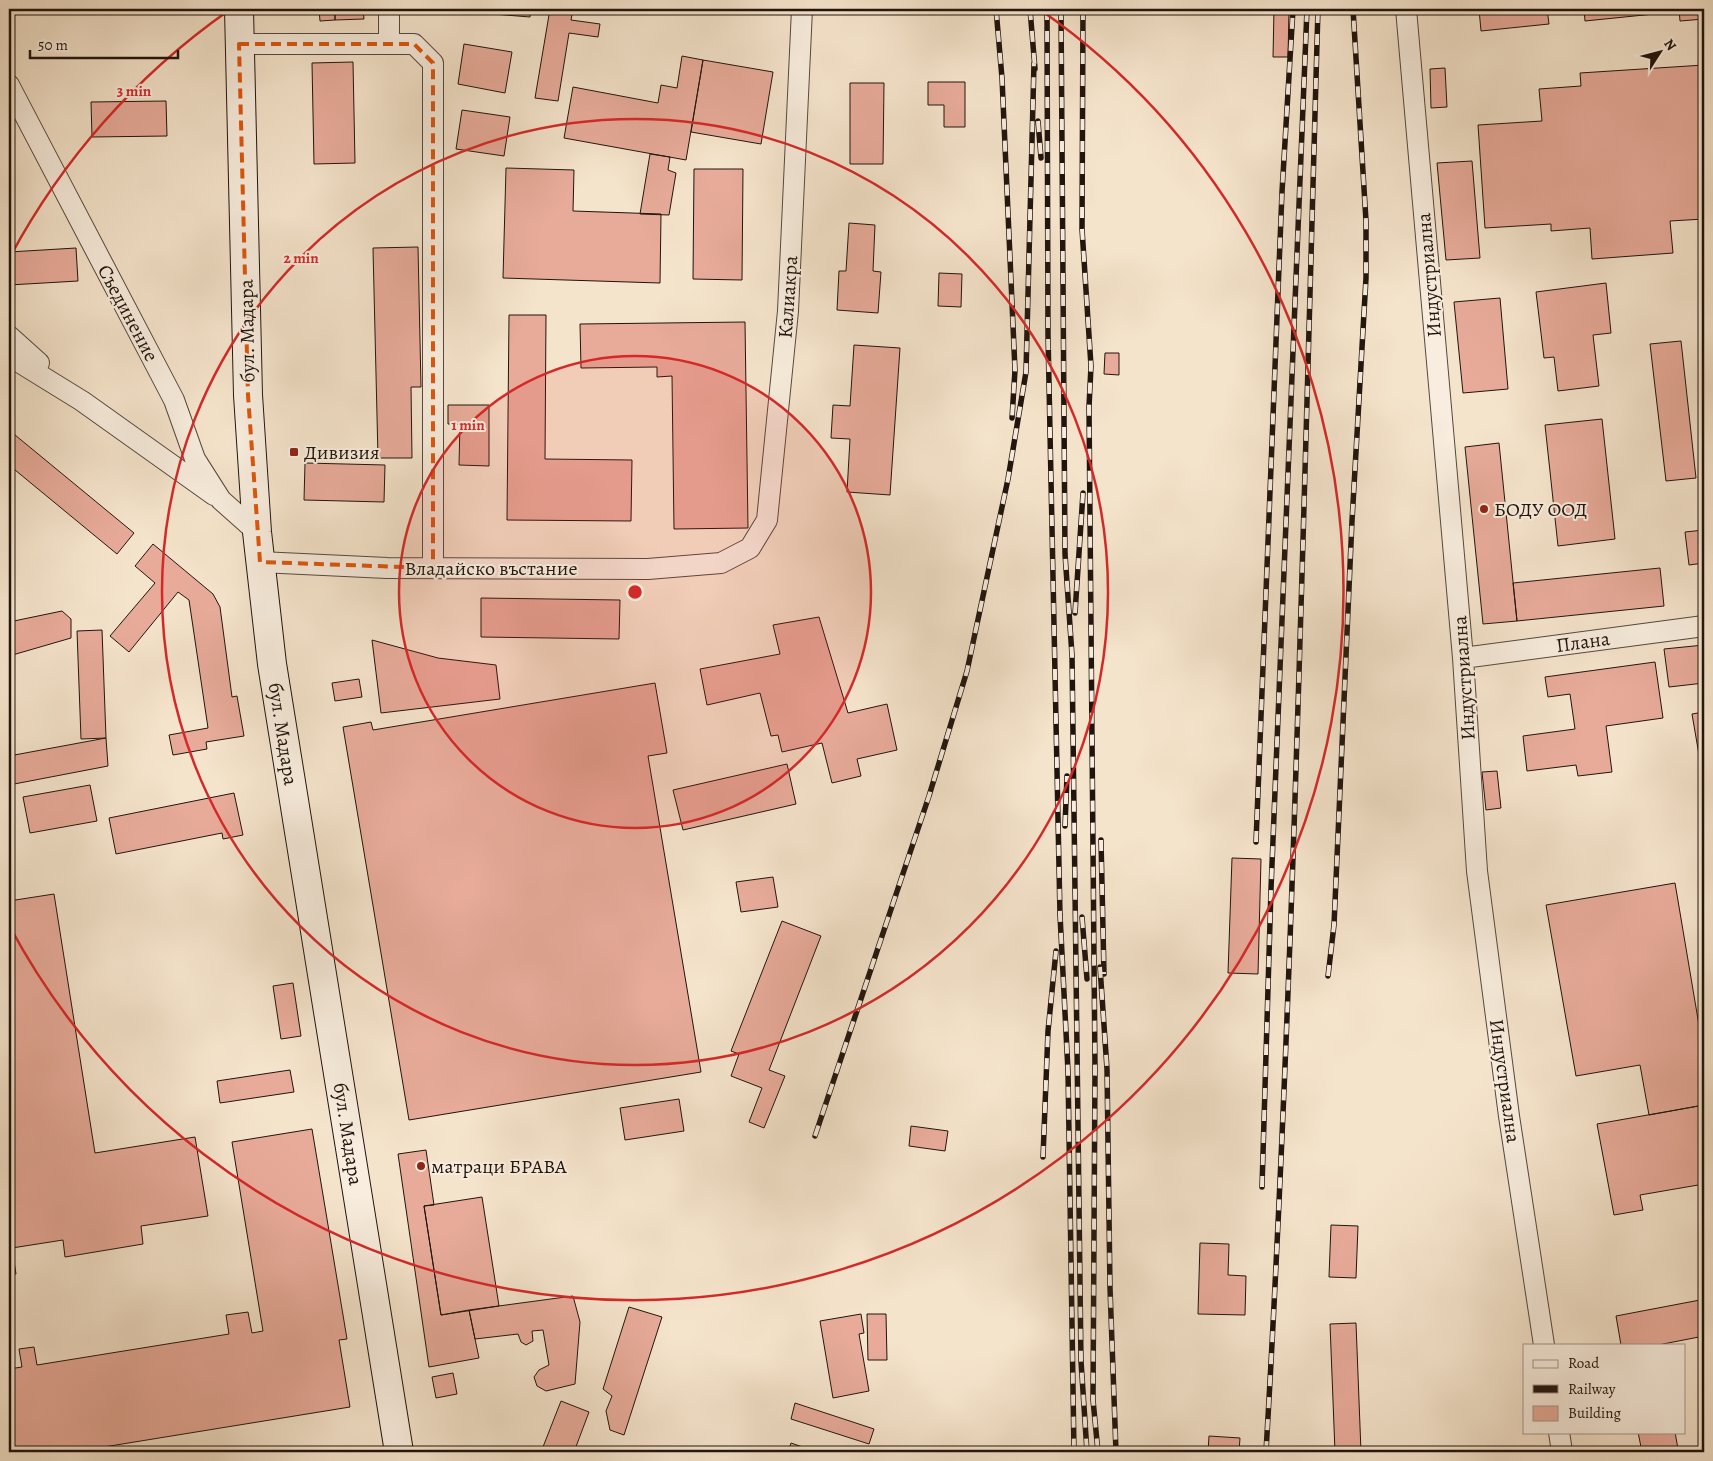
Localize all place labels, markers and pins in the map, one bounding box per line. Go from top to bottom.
place label: Дивизия [304,439,380,466]
marker: Дивизия [288,446,300,458]
place label: БОДУ ООД [1494,496,1587,523]
marker: БОДУ ООД [1478,503,1490,515]
centre of rings [626,583,644,601]
place label: матраци БРАВА [431,1153,567,1180]
marker: матраци БРАВА [415,1160,427,1172]

